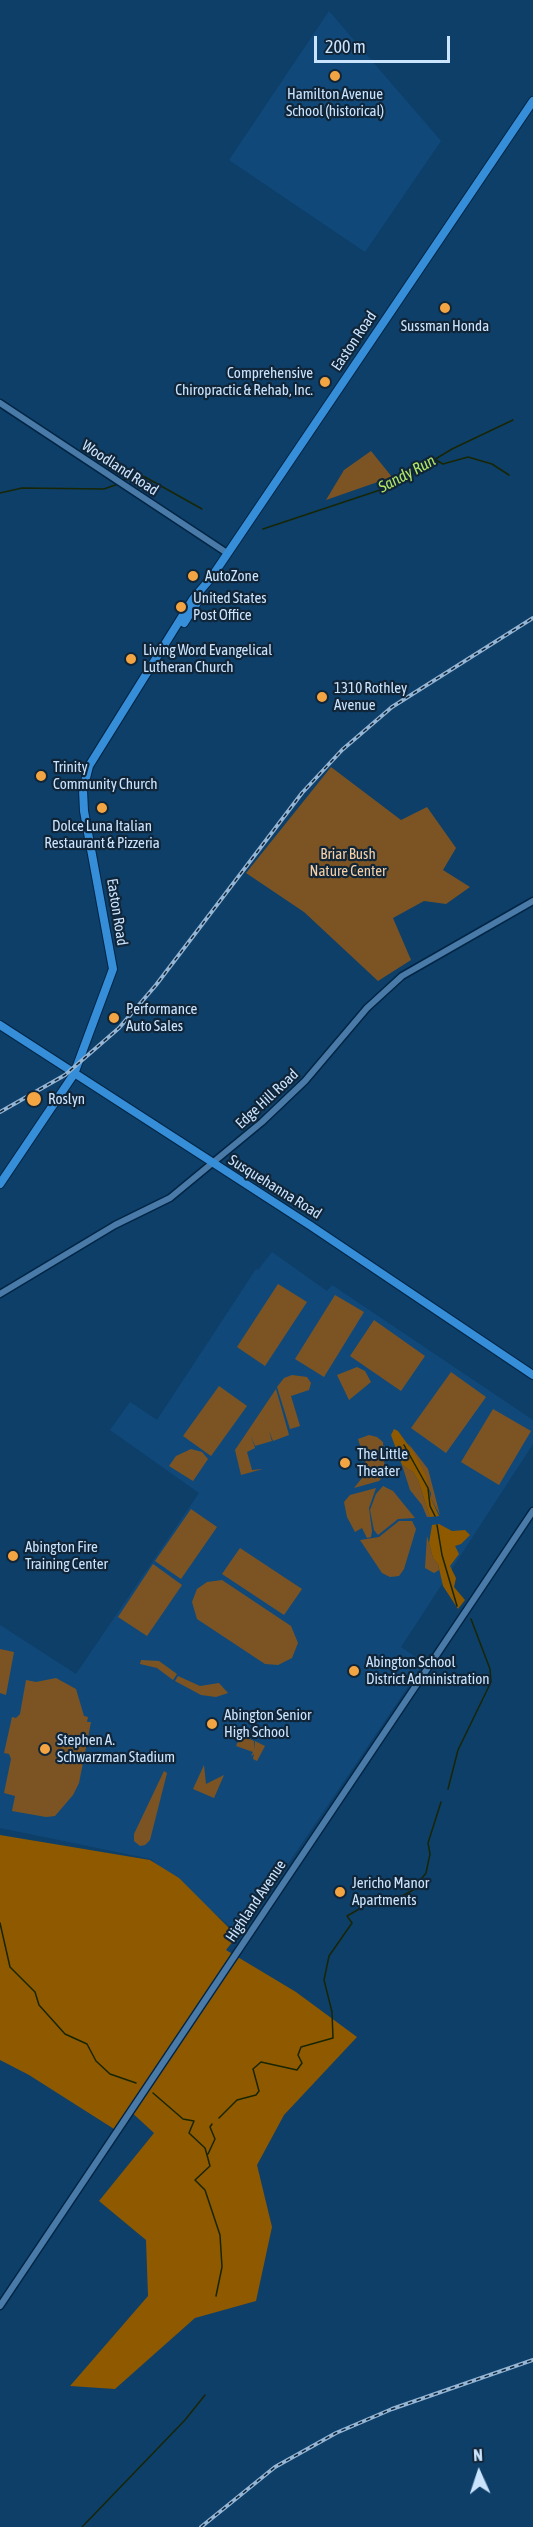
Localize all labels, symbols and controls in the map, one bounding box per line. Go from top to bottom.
scale bar [317,24,454,62]
text: 200 m [325,36,366,57]
marker: Hamilton Avenue School (historical) [328,69,342,83]
place label: Hamilton Avenue School (historical) [286,85,384,120]
marker: Sussman Honda [438,301,452,315]
street label: Easton Road [328,308,380,374]
place label: Sussman Honda [401,317,489,335]
place label: Comprehensive Chiropractic & Rehab, Inc. [175,364,313,399]
marker: Comprehensive Chiropractic & Rehab, Inc. [318,375,332,389]
street label: Woodland Road [78,437,162,499]
water label: Sandy Run [375,451,439,497]
place label: AutoZone [205,567,259,585]
marker: AutoZone [186,569,200,583]
place label: United States Post Office [193,589,267,624]
marker: United States Post Office [174,600,188,614]
place label: Living Word Evangelical Lutheran Church [143,641,272,676]
marker: Living Word Evangelical Lutheran Church [124,652,138,666]
place label: 1310 Rothley Avenue [334,679,407,714]
marker: 1310 Rothley Avenue [315,690,329,704]
place label: Trinity Community Church [53,758,157,793]
marker: Trinity Community Church [34,769,48,783]
marker: Dolce Luna Italian Restaurant & Pizzeria [95,801,109,815]
place label: Dolce Luna Italian Restaurant & Pizzeria [44,817,160,852]
park label: Briar Bush Nature Center [310,845,386,880]
street label: Easton Road [103,877,131,947]
place label: Performance Auto Sales [126,1000,197,1035]
marker: Performance Auto Sales [107,1011,121,1025]
street label: Edge Hill Road [232,1065,302,1133]
marker: Roslyn [25,1090,43,1108]
place label: Roslyn [48,1090,85,1108]
street label: Susquehanna Road [225,1151,325,1223]
place label: The Little Theater [357,1445,408,1480]
marker: The Little Theater [338,1456,352,1470]
place label: Abington Fire Training Center [25,1538,108,1573]
marker: Abington Fire Training Center [6,1549,20,1563]
place label: Abington School District Administration [366,1653,490,1688]
marker: Abington School District Administration [347,1664,361,1678]
place label: Abington Senior High School [224,1706,311,1741]
marker: Abington Senior High School [205,1717,219,1731]
place label: Stephen A. Schwarzman Stadium [57,1731,175,1766]
marker: Stephen A. Schwarzman Stadium [38,1742,52,1756]
street label: Highland Avenue [222,1857,290,1945]
place label: Jericho Manor Apartments [352,1874,429,1909]
marker: Jericho Manor Apartments [333,1885,347,1899]
north arrow [449,2443,509,2503]
text: N [473,2446,483,2464]

